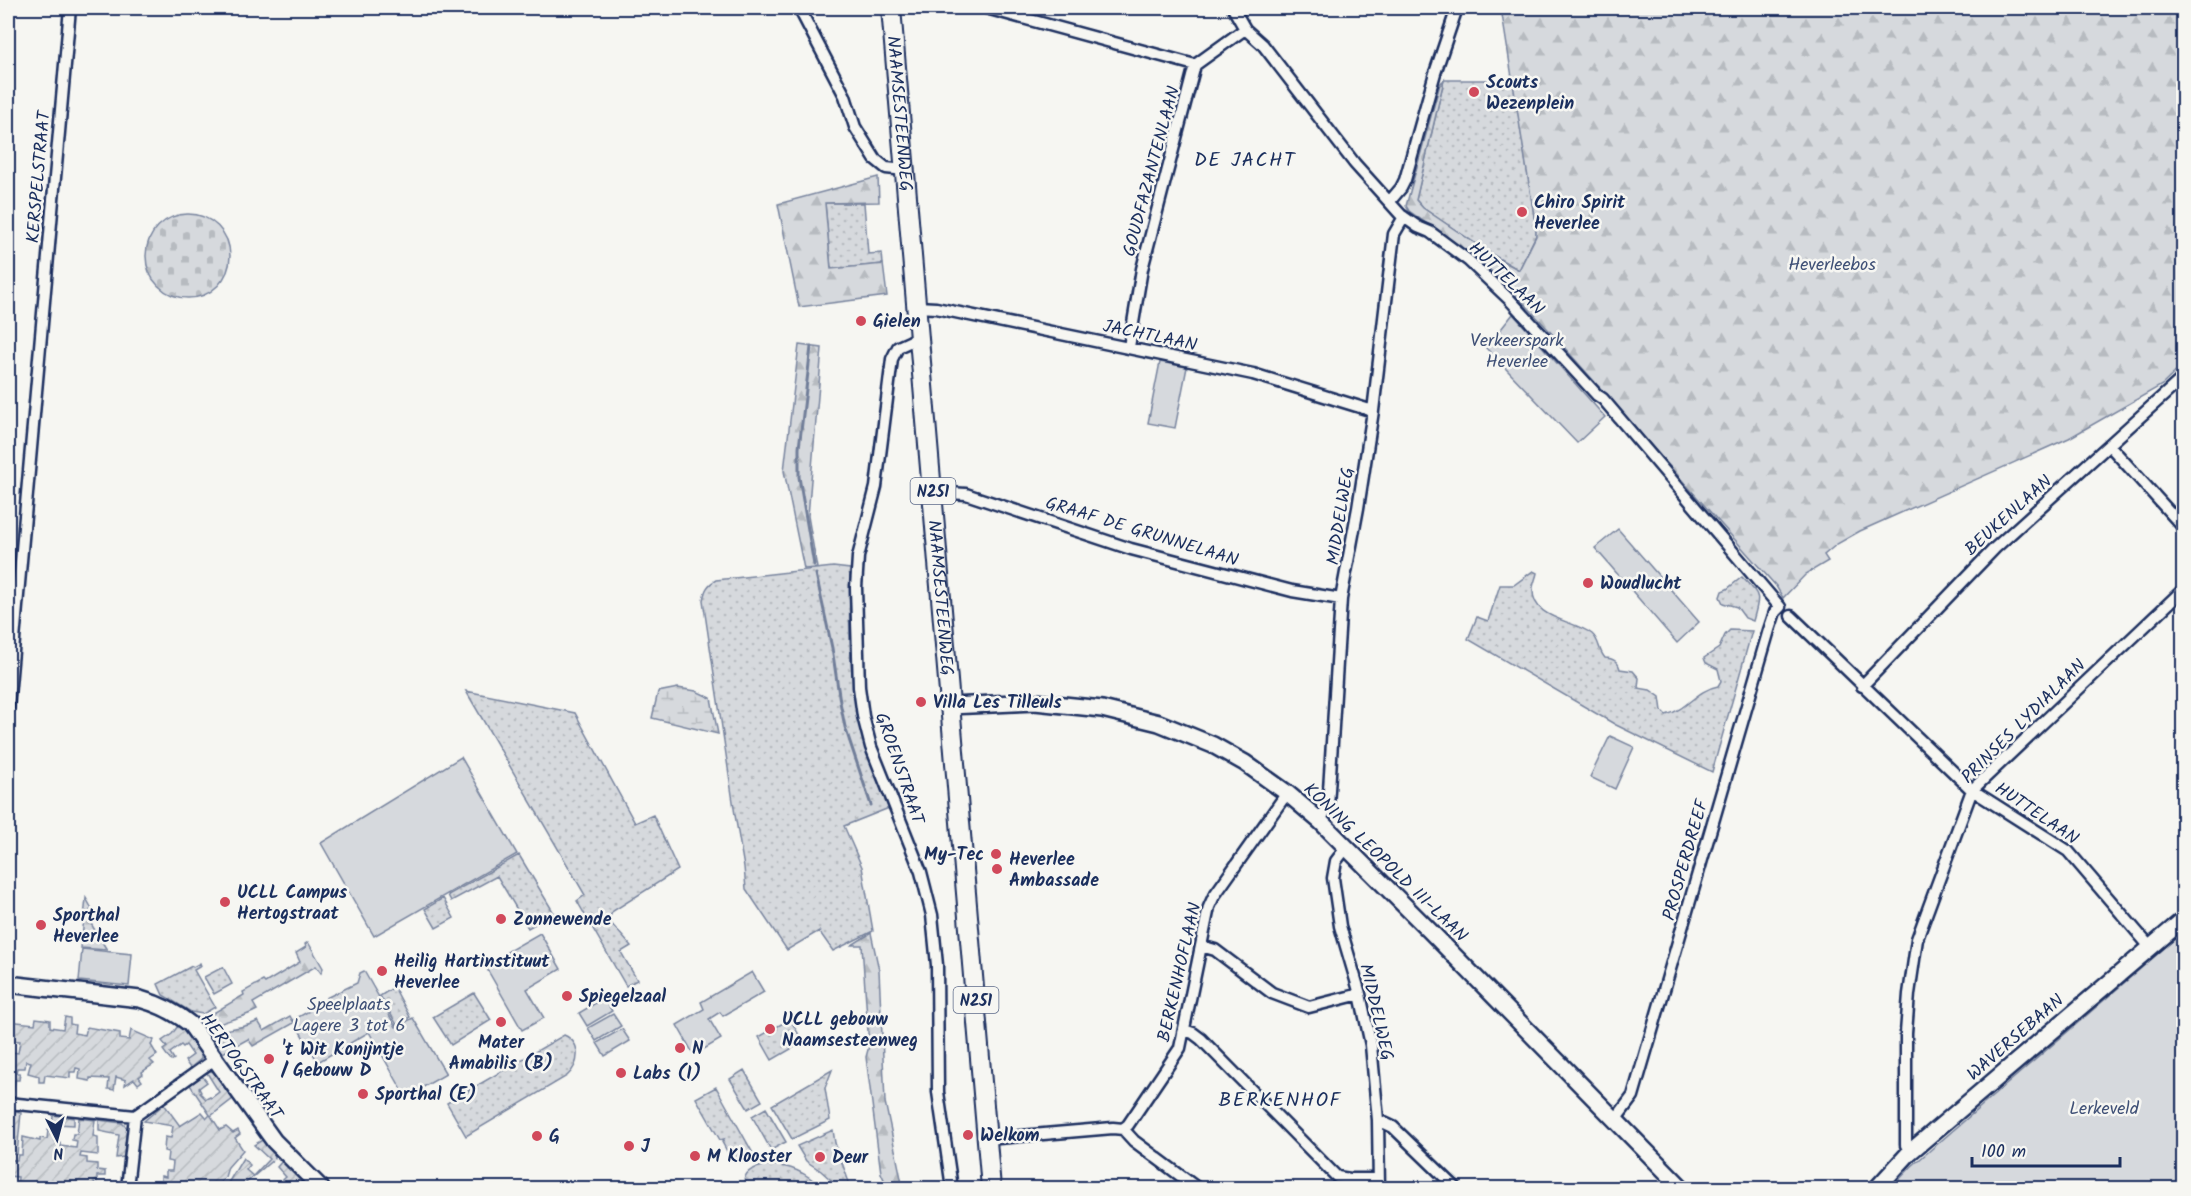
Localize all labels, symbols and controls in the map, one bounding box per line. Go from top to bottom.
street label: NAAMSESTEENWEG [877,35,920,193]
place label: Scouts Wezenplein [1486,69,1574,119]
street label: GOUDFAZANTENLAAN [1116,83,1189,260]
marker: Scouts Wezenplein [1467,85,1481,99]
street label: KERSPELSTRAAT [19,108,60,244]
district label: DE JACHT [1194,145,1297,177]
place label: Chiro Spirit Heverlee [1534,189,1626,239]
marker: Chiro Spirit Heverlee [1515,205,1529,219]
street label: HUTTELAAN [1461,235,1551,323]
park label: Heverleebos [1788,251,1876,280]
place label: Gielen [873,308,921,337]
street label: JACHTLAAN [1100,312,1200,361]
marker: Gielen [854,314,868,328]
park label: Verkeerspark Heverlee [1470,327,1564,377]
street label: MIDDELWEG [1319,465,1364,567]
street label: BEUKENLAAN [1958,469,2060,564]
road number: N251 [910,478,956,504]
street label: GRAAF DE GRUNNELAAN [1041,489,1242,576]
street label: NAAMSESTEENWEG [918,519,961,677]
place label: Woudlucht [1600,570,1682,599]
marker: Woudlucht [1581,576,1595,590]
street label: PRINSES LYDIALAAN [1955,653,2093,791]
place label: Villa Les Tilleuls [933,689,1062,718]
marker: Villa Les Tilleuls [914,695,928,709]
street label: GROENSTRAAT [866,709,932,830]
street label: HUTTELAAN [1988,775,2084,853]
street label: KONING LEOPOLD III-LAAN [1296,776,1474,950]
street label: PROSPERDREEF [1655,795,1718,924]
place label: My-Tec [924,841,984,870]
place label: Heverlee Ambassade [1009,846,1099,896]
marker: My-Tec [989,847,1003,861]
marker: Heverlee Ambassade [990,862,1004,876]
place label: UCLL Campus Hertogstraat [237,879,348,929]
marker: UCLL Campus Hertogstraat [218,895,232,909]
street label: BERKENHOFLAAN [1150,900,1211,1045]
place label: Sporthal Heverlee [53,902,120,952]
place label: Zonnewende [513,906,612,935]
marker: Zonnewende [494,912,508,926]
marker: Sporthal Heverlee [34,918,48,932]
place label: Heilig Hartinstituut Heverlee [394,948,550,998]
street label: MIDDELWEG [1350,961,1401,1064]
marker: Heilig Hartinstituut Heverlee [375,964,389,978]
place label: Spiegelzaal [579,983,666,1012]
road number: N251 [954,987,998,1013]
street label: WAVERSEBAAN [1961,987,2071,1089]
marker: Spiegelzaal [560,989,574,1003]
park label: Speelplaats Lagere 3 tot 6 [292,991,406,1041]
place label: UCLL gebouw Naamsesteenweg [782,1006,918,1056]
street label: HERTOGSTRAAT [192,1007,290,1127]
marker: Mater Amabilis (B) [494,1015,508,1029]
marker: UCLL gebouw Naamsesteenweg [763,1022,777,1036]
place label: Mater Amabilis (B) [449,1029,553,1079]
place label: N [692,1035,704,1064]
place label: 't Wit Konijntje / Gebouw D [280,1036,404,1086]
marker: N [673,1041,687,1055]
marker: 't Wit Konijntje / Gebouw D [262,1052,276,1066]
place label: Labs (I) [633,1060,701,1089]
marker: Labs (I) [614,1066,628,1080]
place label: Sporthal (E) [375,1081,477,1110]
district label: BERKENHOF [1219,1085,1341,1117]
marker: Sporthal (E) [356,1087,370,1101]
park label: Lerkeveld [2069,1095,2140,1124]
north arrow [27,1109,87,1169]
place label: Welkom [980,1122,1040,1151]
place label: G [549,1123,560,1152]
marker: Welkom [961,1128,975,1142]
marker: G [530,1129,544,1143]
scale bar [1972,1130,2120,1168]
place label: J [641,1133,651,1162]
text: 100 m [1981,1138,2026,1167]
text: N [52,1139,65,1165]
marker: J [622,1139,636,1153]
place label: M Klooster [707,1143,793,1172]
place label: Deur [832,1144,870,1173]
marker: M Klooster [688,1149,702,1163]
marker: Deur [813,1150,827,1164]

